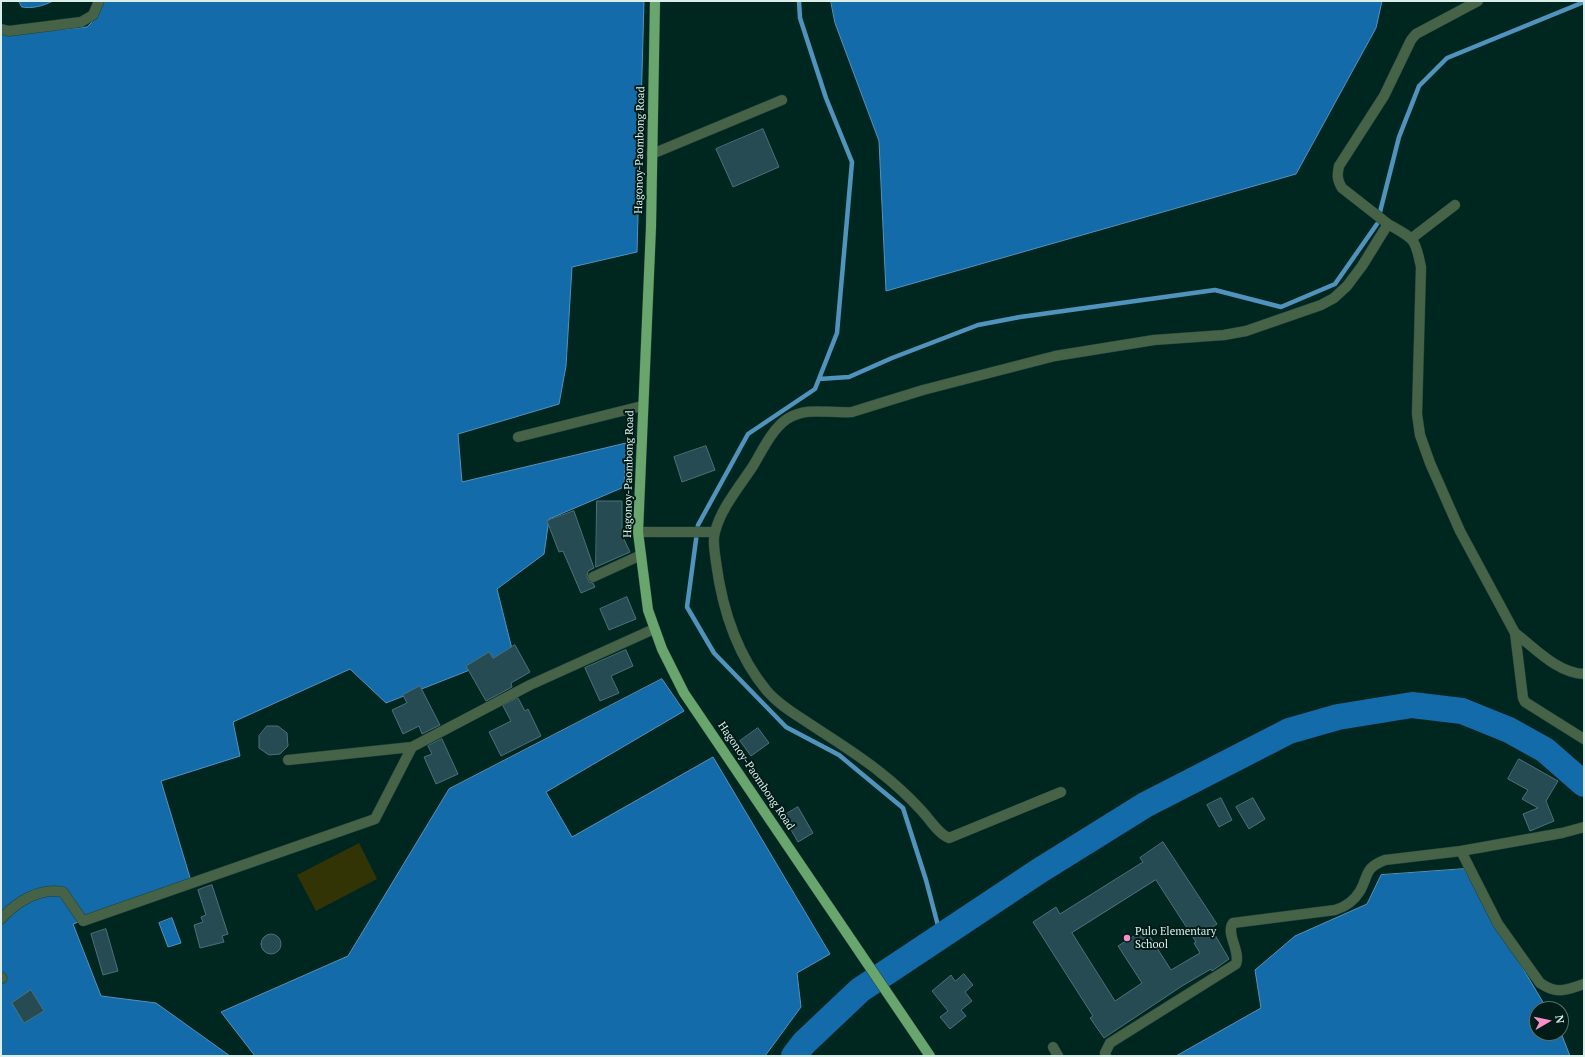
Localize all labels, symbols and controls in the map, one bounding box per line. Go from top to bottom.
street label: Hagonoy-Paombong Road [632,86,648,214]
street label: Hagonoy-Paombong Road [621,410,637,538]
street label: Hagonoy-Paombong Road [715,720,797,832]
place label: Pulo Elementary School [1135,925,1216,951]
marker: Pulo Elementary School [1122,933,1132,943]
north arrow [1529,1001,1569,1041]
text: N [1552,1014,1567,1024]

